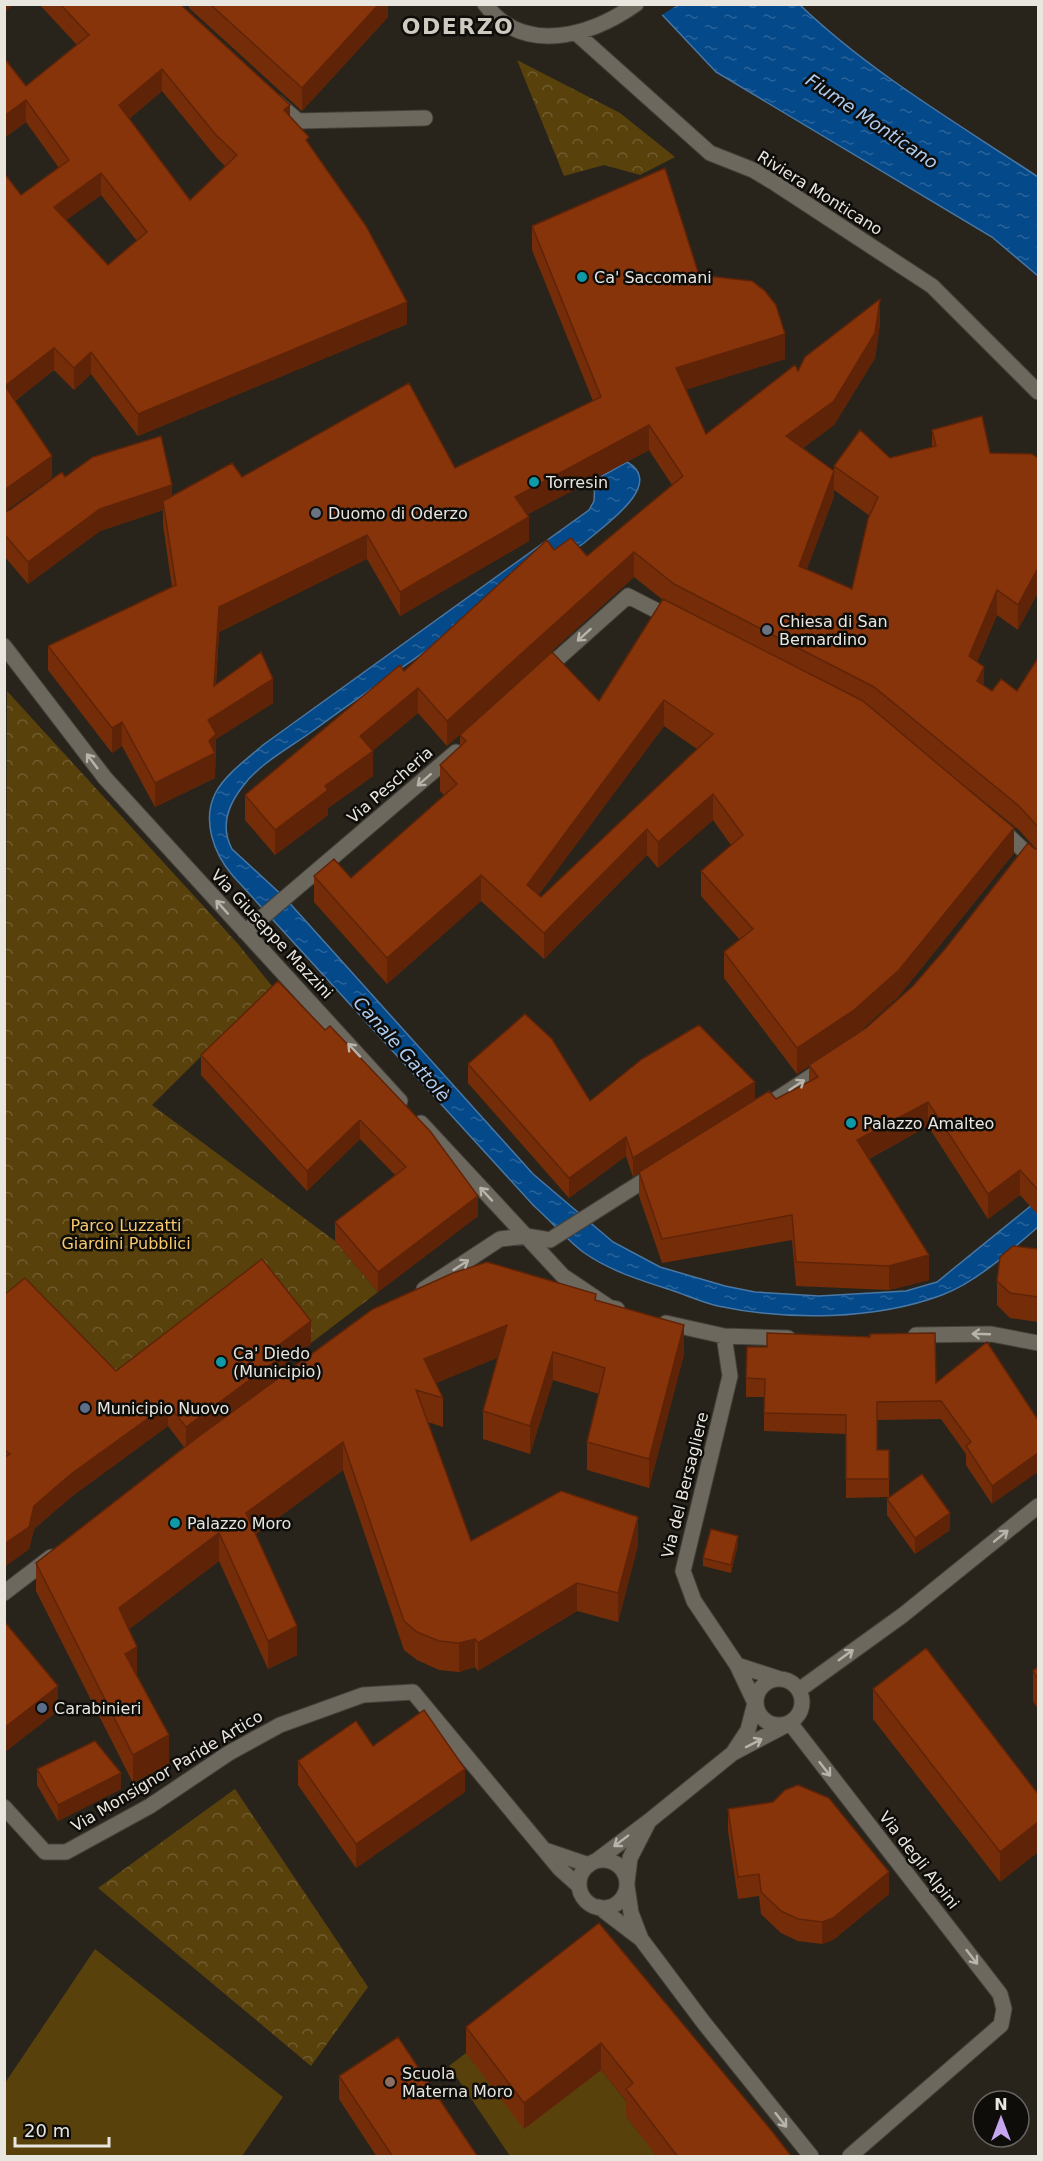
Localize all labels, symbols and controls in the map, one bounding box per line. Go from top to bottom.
district label: ODERZO [402,14,514,39]
water label: Fiume Monticano [802,69,942,173]
street label: Riviera Monticano [754,147,886,239]
place label: Ca' Saccomani [594,268,712,287]
marker: Ca' Saccomani [575,270,589,284]
place label: Torresin [545,473,608,492]
marker: Torresin [527,475,541,489]
place label: Duomo di Oderzo [328,504,468,523]
marker: Duomo di Oderzo [309,506,323,520]
place label: Chiesa di San Bernardino [779,612,888,649]
marker: Chiesa di San Bernardino [760,623,774,637]
one-way arrow [577,628,592,642]
street label: Via Pescheria [343,743,437,827]
one-way arrow [86,754,99,770]
one-way arrow [417,773,432,787]
street label: Via Giuseppe Mazzini [207,865,337,1003]
one-way arrow [215,899,229,914]
water label: Canale Gattolè [349,992,455,1106]
one-way arrow [347,1043,361,1058]
one-way arrow [789,1079,805,1091]
place label: Palazzo Amalteo [863,1114,994,1133]
marker: Palazzo Amalteo [844,1116,858,1130]
one-way arrow [479,1186,493,1201]
park label: Parco Luzzatti Giardini Pubblici [61,1216,191,1253]
one-way arrow [452,1259,469,1271]
one-way arrow [971,1328,991,1339]
place label: Ca' Diedo (Municipio) [233,1344,322,1381]
marker: Ca' Diedo (Municipio) [214,1355,228,1369]
place label: Municipio Nuovo [97,1399,229,1418]
marker: Municipio Nuovo [78,1401,92,1415]
street label: Via del Bersagliere [658,1410,712,1560]
place label: Palazzo Moro [187,1514,291,1533]
marker: Palazzo Moro [168,1516,182,1530]
one-way arrow [993,1530,1009,1543]
one-way arrow [838,1649,854,1662]
place label: Carabinieri [54,1699,141,1718]
marker: Carabinieri [35,1701,49,1715]
street label: Via Monsignor Paride Artico [68,1706,266,1836]
one-way arrow [745,1737,763,1748]
one-way arrow [819,1761,832,1777]
street label: Via degli Alpini [875,1807,963,1913]
one-way arrow [613,1835,629,1848]
one-way arrow [966,1949,978,1965]
place label: Scuola Materna Moro [402,2064,513,2101]
marker: Scuola Materna Moro [383,2075,397,2089]
north arrow [971,2089,1031,2149]
text: N [994,2095,1008,2114]
scale bar [15,2110,110,2148]
one-way arrow [774,2111,787,2127]
text: 20 m [24,2120,70,2141]

